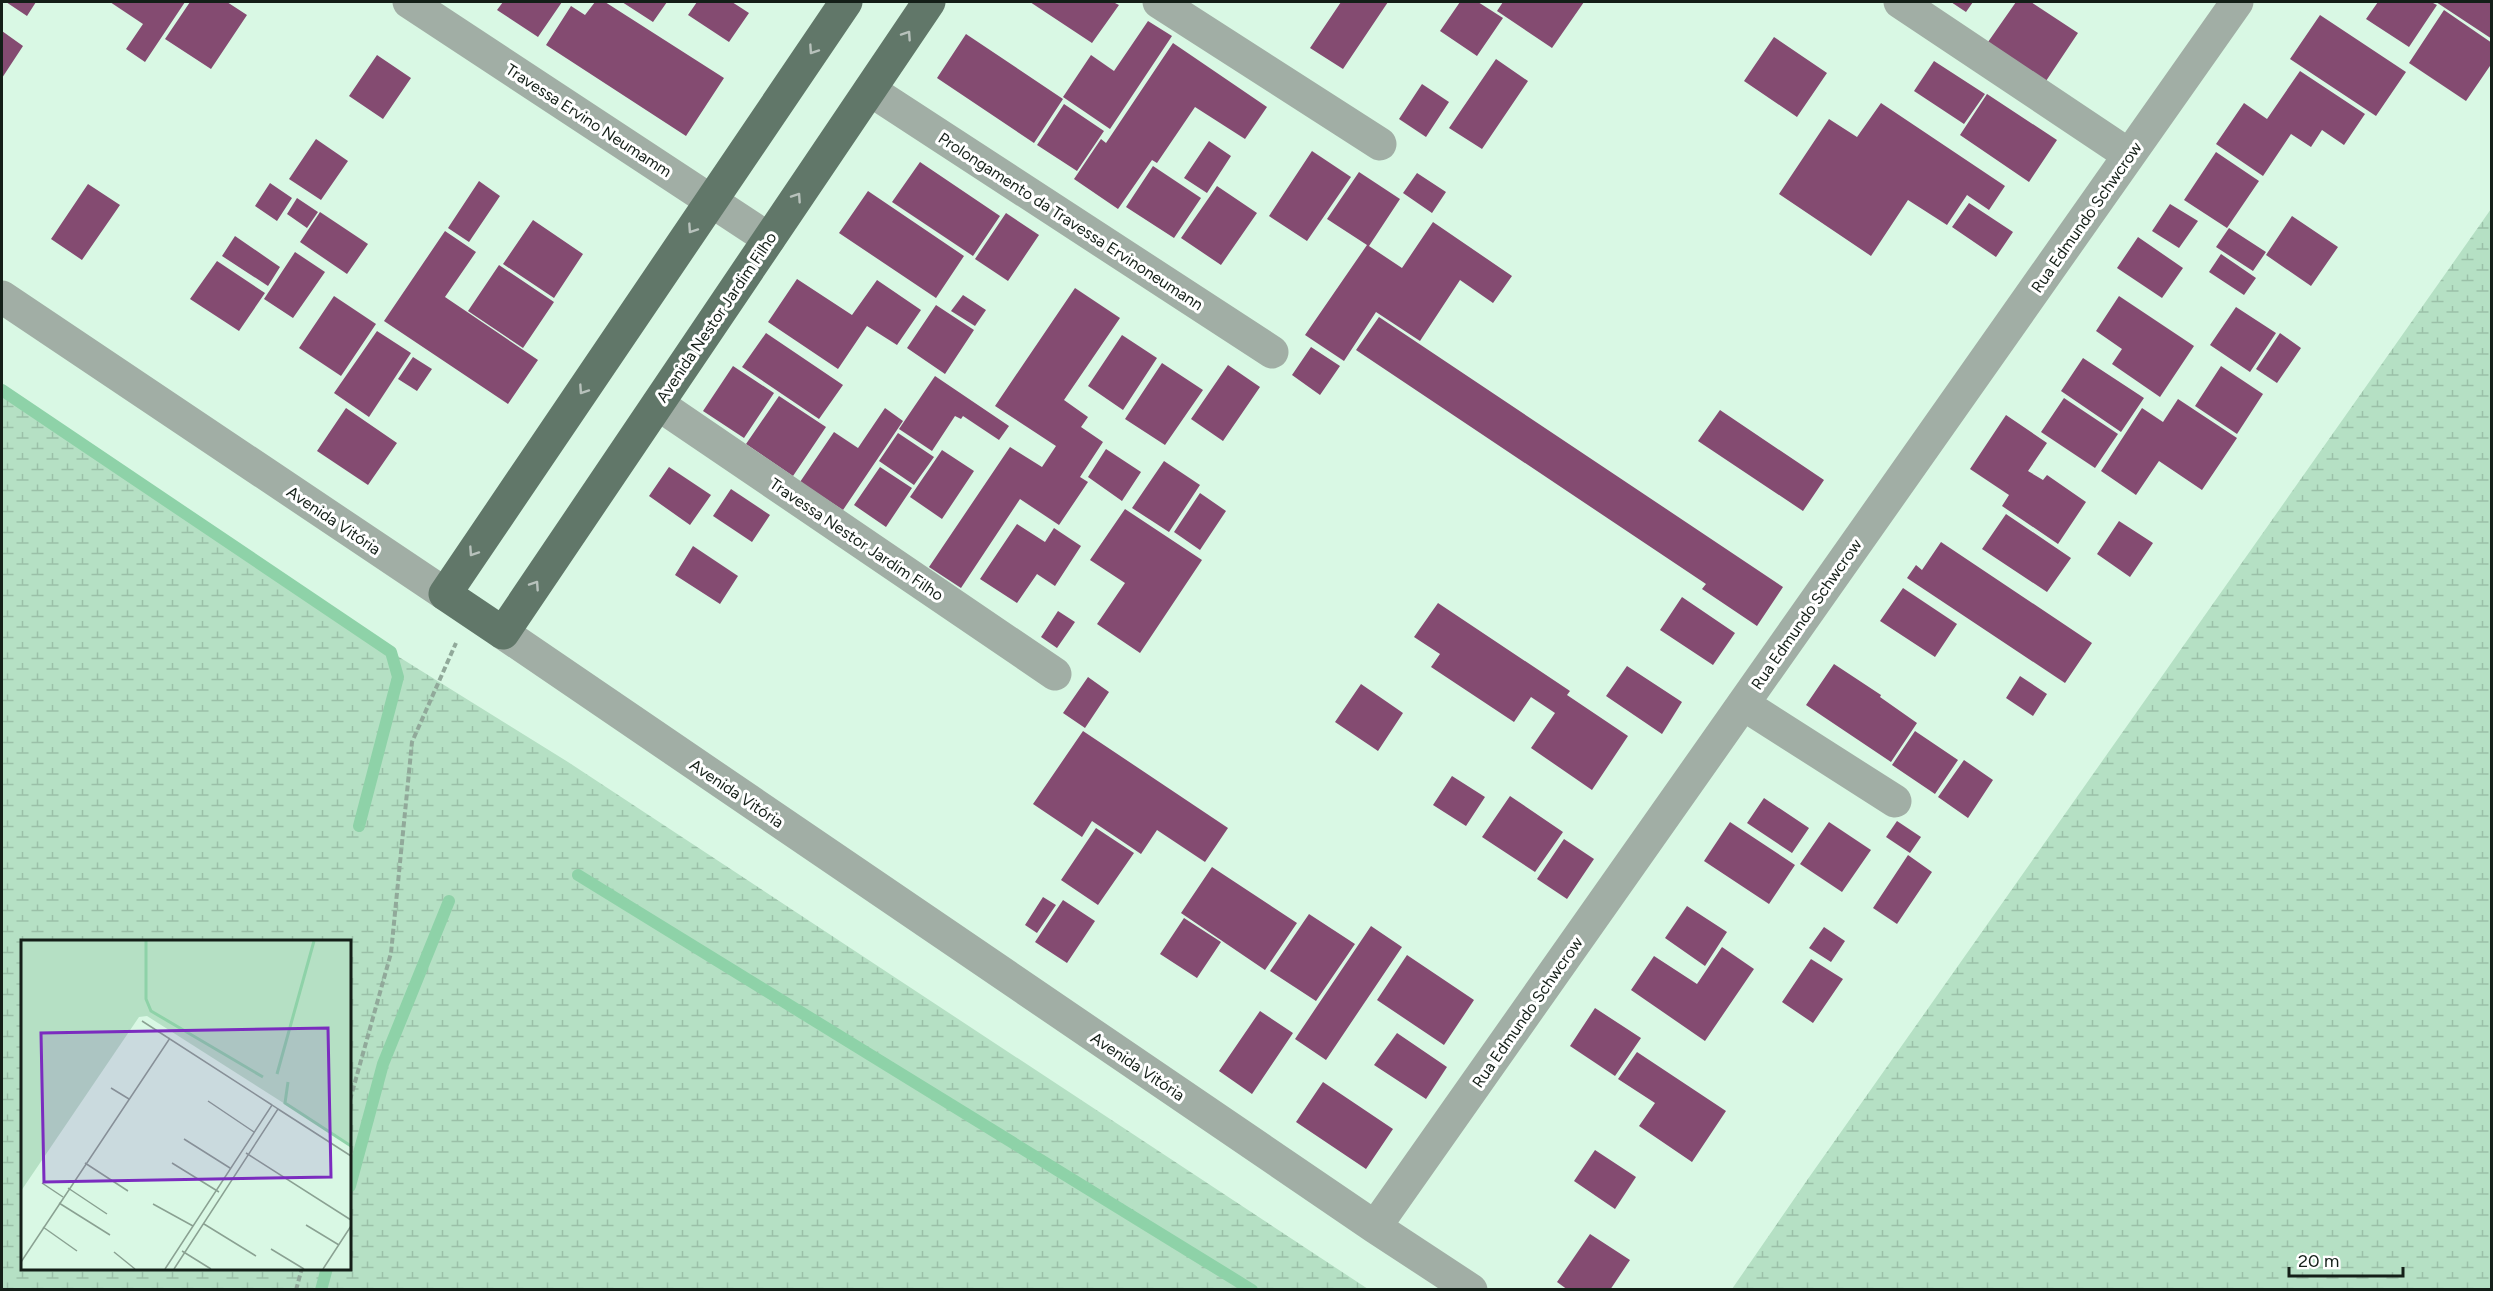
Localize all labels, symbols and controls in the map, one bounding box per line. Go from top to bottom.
one-way arrow [899,31,910,42]
one-way arrow [809,43,820,54]
street label: Travessa Ervino Neumamm [502,60,675,181]
street label: Prolongamento da Travessa Ervinoneumann [935,129,1207,314]
street label: Rua Edmundo Schwcrow [2027,138,2146,296]
one-way arrow [790,193,801,204]
one-way arrow [688,222,699,233]
street label: Avenida Nestor Jardim Filho [652,228,781,406]
one-way arrow [579,384,590,395]
street label: Travessa Nestor Jardim Filho [766,474,947,605]
street label: Avenida Vitória [283,482,384,559]
street label: Rua Edmundo Schwcrow [1747,535,1866,693]
one-way arrow [469,545,480,556]
one-way arrow [528,581,540,591]
street label: Avenida Vitória [686,755,787,832]
street label: Rua Edmundo Schwcrow [1468,933,1587,1091]
inset map [21,940,351,1270]
street label: Avenida Vitória [1087,1028,1188,1105]
scale bar [2289,1240,2403,1278]
text: 20 m [2298,1250,2339,1272]

